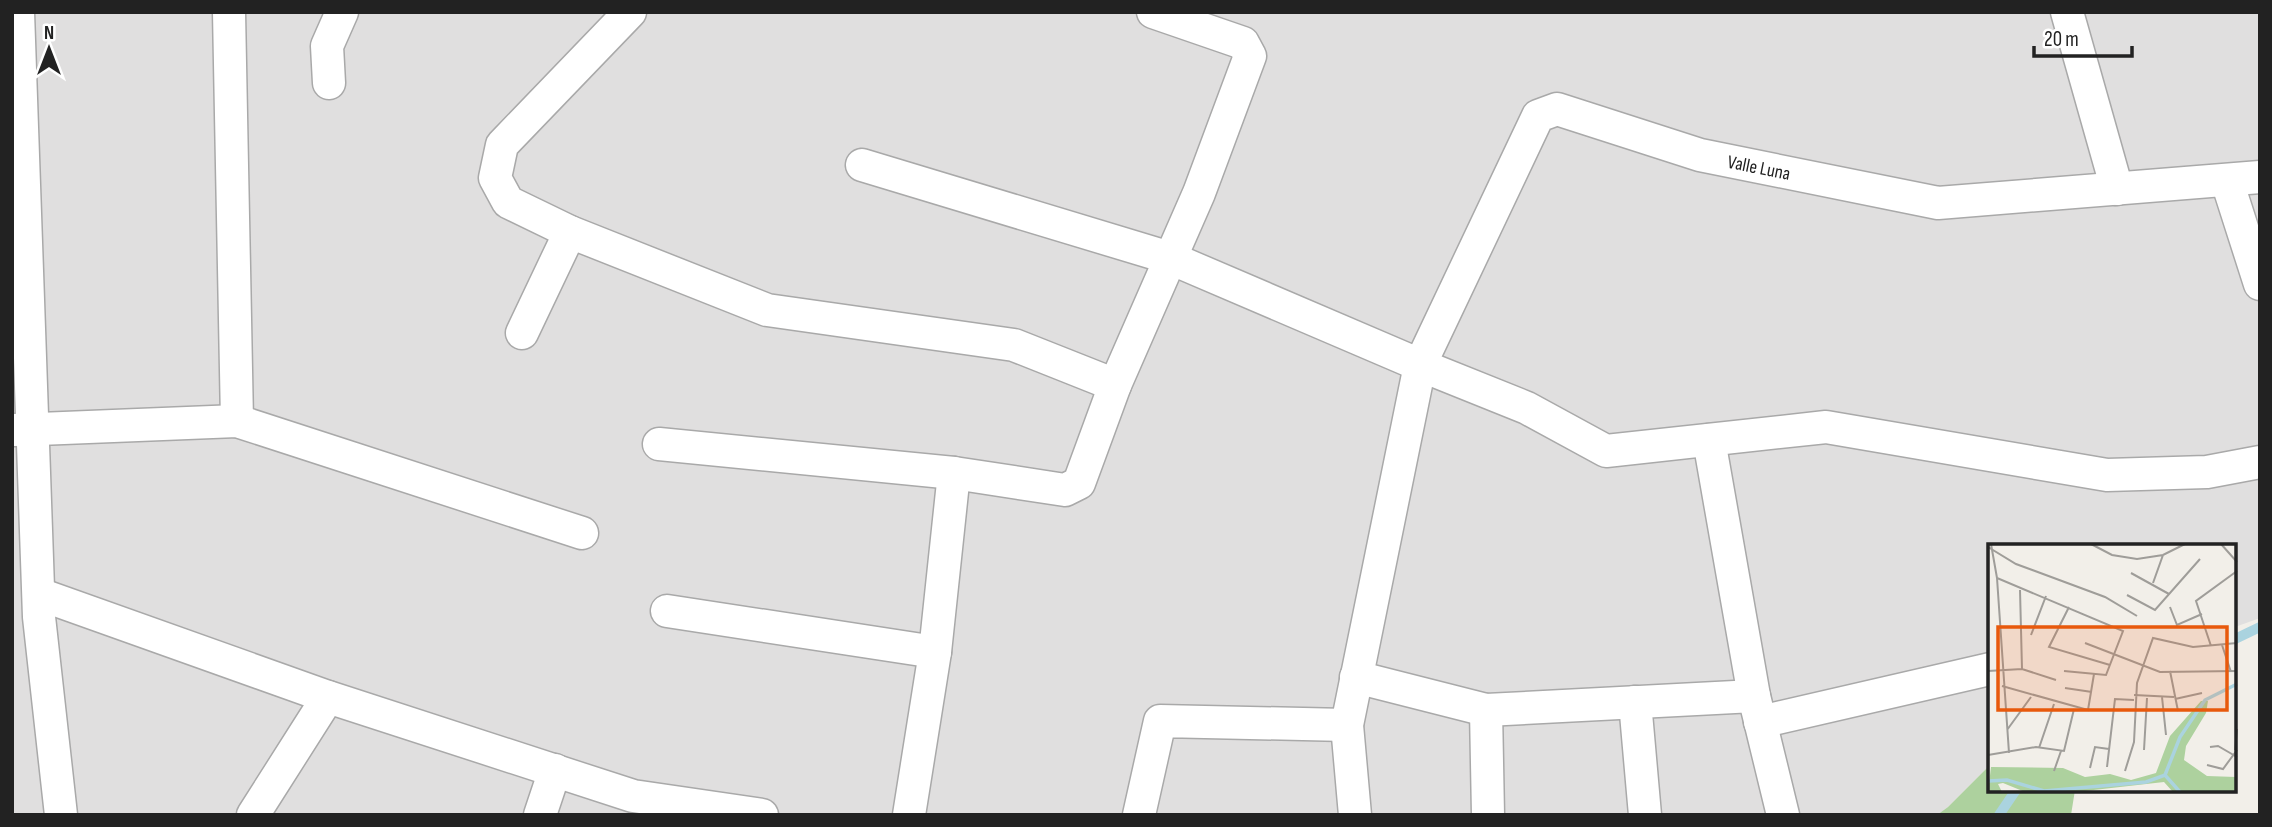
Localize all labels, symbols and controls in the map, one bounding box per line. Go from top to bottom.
north arrow [14,14,84,84]
scale bar [2034,14,2132,58]
text: N [44,22,54,45]
text: 20 m [2044,27,2079,52]
street label: Valle Luna [1725,151,1792,186]
inset map [1988,544,2237,792]

